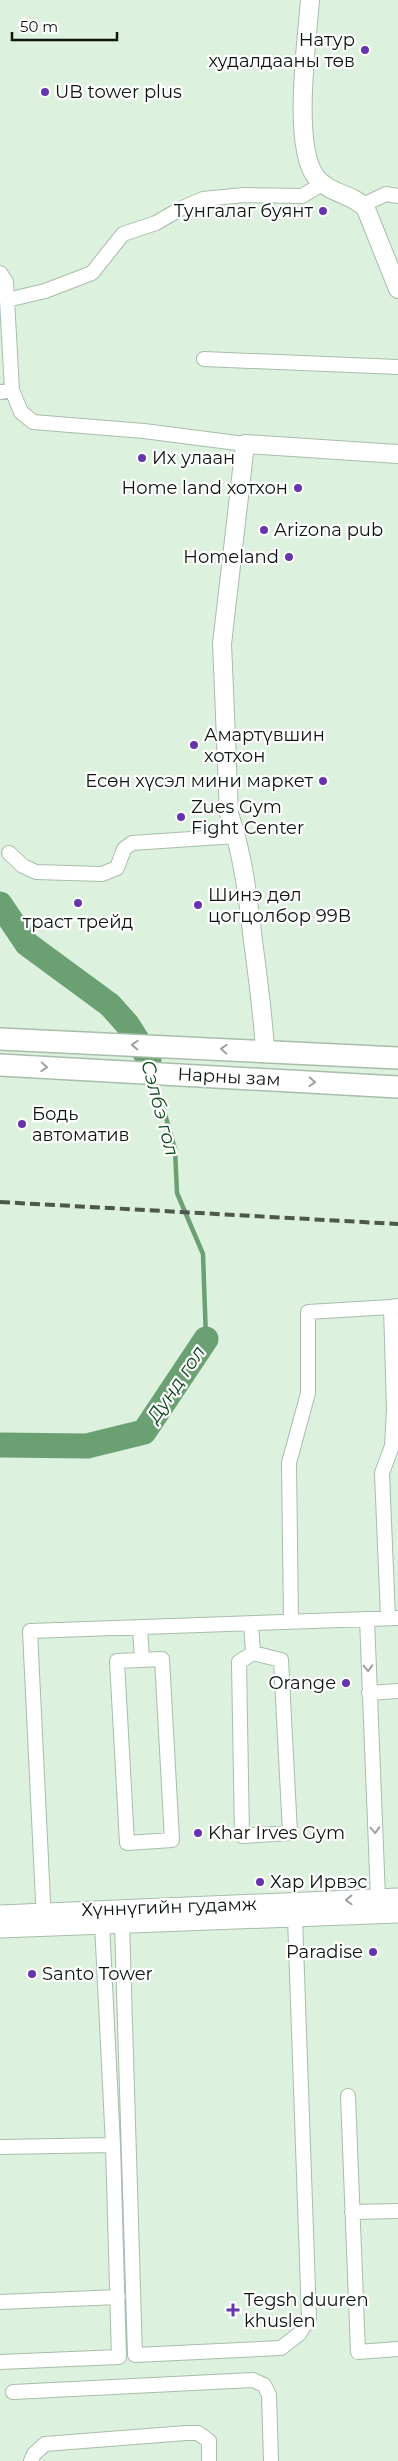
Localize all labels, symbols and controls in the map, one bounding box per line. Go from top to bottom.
scale bar [12,10,118,42]
text: 50 m [20,17,58,36]
place label: Натур худалдааны төв [208,29,355,72]
marker: Натур худалдааны төв [359,44,371,56]
place label: UB tower plus [55,81,182,103]
marker: UB tower plus [39,86,51,98]
place label: Тунгалаг буянт [174,200,313,222]
marker: Тунгалаг буянт [317,205,329,217]
place label: Их улаан [152,447,235,469]
marker: Их улаан [136,452,148,464]
place label: Home land хотхон [122,477,288,499]
marker: Home land хотхон [292,482,304,494]
place label: Arizona pub [274,519,383,541]
marker: Arizona pub [258,524,270,536]
place label: Homeland [183,546,279,568]
marker: Homeland [283,551,295,563]
place label: Амартүвшин хотхон [204,724,325,767]
marker: Амартүвшин хотхон [188,739,200,751]
place label: Есөн хүсэл мини маркет [85,770,313,792]
marker: Есөн хүсэл мини маркет [317,775,329,787]
place label: Zues Gym Fight Center [191,796,304,839]
marker: Zues Gym Fight Center [175,811,187,823]
place label: Шинэ дөл цогцолбор 99В [208,884,351,927]
marker: траст трейд [72,897,84,909]
marker: Шинэ дөл цогцолбор 99В [192,899,204,911]
place label: траст трейд [23,911,134,933]
one-way arrow [131,1040,139,1051]
one-way arrow [220,1044,228,1055]
water label: Сэлбэ гол [136,1058,184,1158]
one-way arrow [40,1061,48,1072]
street label: Нарны зам [177,1063,281,1091]
one-way arrow [308,1077,316,1088]
place label: Бодь автоматив [32,1103,130,1146]
marker: Бодь автоматив [16,1118,28,1130]
water label: Дунд гол [141,1341,210,1429]
one-way arrow [363,1664,373,1672]
place label: Orange [268,1672,336,1694]
marker: Orange [340,1677,352,1689]
place label: Khar Irves Gym [208,1822,345,1844]
one-way arrow [369,1826,380,1834]
marker: Khar Irves Gym [192,1827,204,1839]
place label: Хар Ирвэс [270,1871,368,1893]
marker: Хар Ирвэс [254,1876,266,1888]
street label: Хүннүгийн гудамж [81,1893,257,1921]
one-way arrow [345,1894,353,1905]
place label: Paradise [286,1941,363,1963]
marker: Paradise [367,1946,379,1958]
place label: Santo Tower [42,1963,153,1985]
marker: Santo Tower [26,1968,38,1980]
place label: Tegsh duuren khuslen [244,2289,369,2332]
marker: Tegsh duuren khuslen [226,2303,240,2317]

